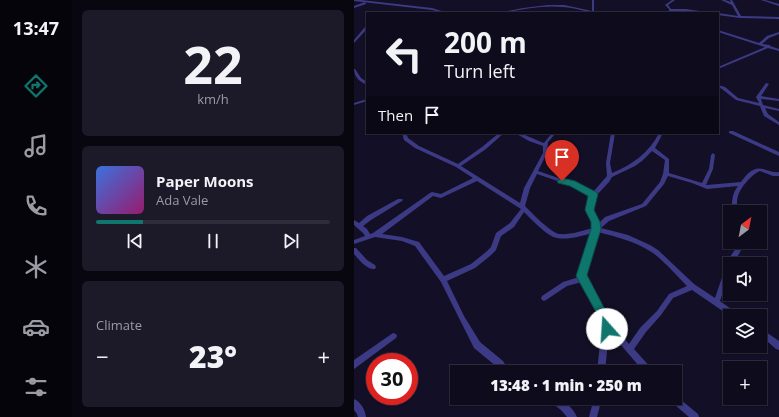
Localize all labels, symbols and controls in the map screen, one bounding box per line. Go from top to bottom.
text: 13:47 [13,16,59,40]
text: 200 m [444,23,527,61]
text: 22 [183,28,243,99]
icon: left [378,28,430,80]
text: Turn left [444,59,515,83]
icon: directions [22,72,50,100]
text: km/h [197,90,229,108]
icon: arrive [421,104,443,126]
text: Then [378,105,413,125]
icon: music [22,132,50,160]
pin [545,140,579,181]
icon: arrive [551,146,573,168]
text: Paper Moons [156,171,254,191]
text: Ada Vale [156,191,208,209]
icon: phone [22,192,50,220]
north arrow [723,205,767,249]
map controls [723,205,767,405]
icon: previous [124,230,146,252]
icon: pause [202,230,224,252]
icon: next [280,230,302,252]
icon: climate [22,253,50,281]
button: sound [723,257,767,301]
position arrow [586,308,628,350]
button: layers [723,309,767,353]
icon: car [22,313,50,341]
text: Climate [96,316,142,334]
text: 23° [189,336,237,377]
text: − [96,341,109,371]
text: + [317,341,330,371]
speed limit sign: 30 [366,353,418,405]
button: + [723,361,767,405]
icon: filters [22,373,50,401]
text: 13:48 · 1 min · 250 m [490,375,642,395]

